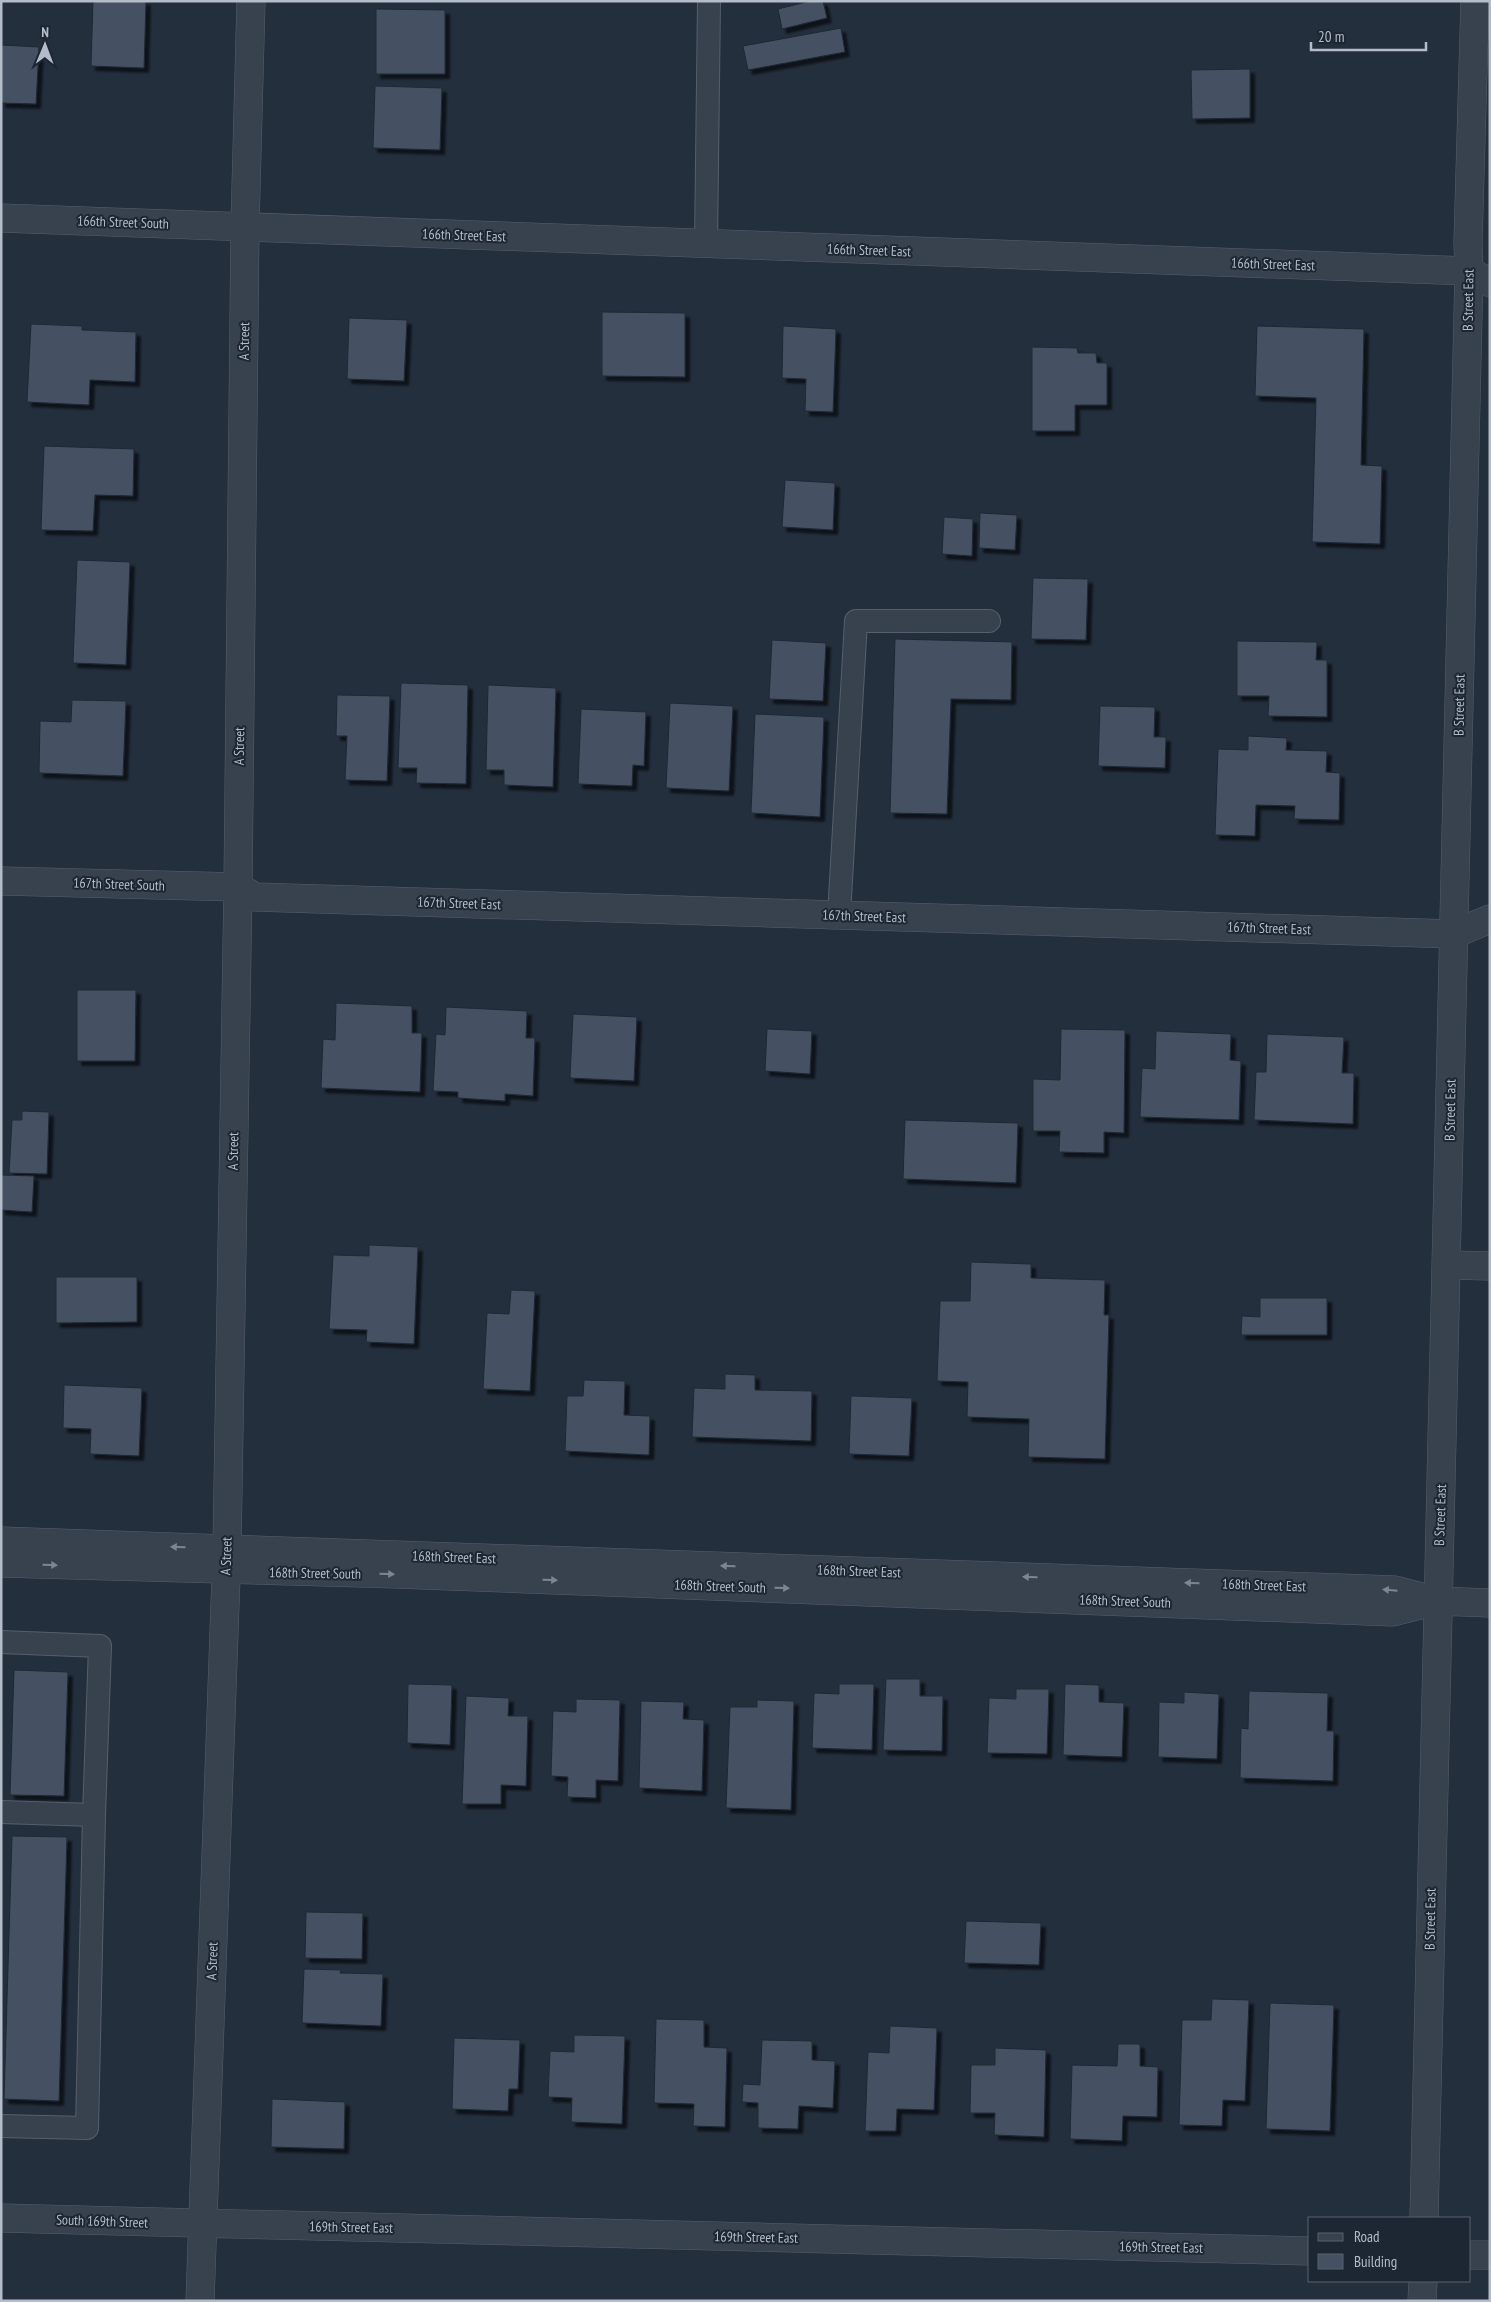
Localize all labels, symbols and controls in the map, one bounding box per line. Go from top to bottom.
north arrow [20,20,70,70]
scale bar [1311,20,1426,52]
text: N [41,23,49,41]
text: 20 m [1318,27,1344,46]
street label: 166th Street South [77,211,169,233]
street label: 166th Street East [422,225,506,245]
street label: 166th Street East [827,240,911,260]
street label: 166th Street East [1231,254,1315,274]
street label: B Street East [1458,269,1478,331]
street label: A Street [235,322,253,360]
street label: B Street East [1449,674,1469,736]
street label: A Street [230,727,248,765]
street label: 167th Street South [73,873,165,895]
street label: 167th Street East [417,893,501,913]
street label: 167th Street East [822,906,906,926]
street label: 167th Street East [1227,918,1311,938]
street label: B Street East [1440,1079,1460,1141]
street label: A Street [224,1132,242,1170]
street label: B Street East [1430,1484,1450,1546]
street label: A Street [216,1536,236,1575]
one-way arrow [170,1543,186,1551]
street label: 168th Street East [412,1547,496,1567]
one-way arrow [42,1561,58,1569]
street label: 168th Street East [817,1561,901,1581]
one-way arrow [720,1562,736,1570]
street label: 168th Street South [269,1563,361,1583]
one-way arrow [380,1570,396,1578]
one-way arrow [1022,1573,1038,1581]
street label: 168th Street South [674,1575,766,1597]
street label: 168th Street East [1222,1575,1306,1595]
one-way arrow [542,1576,558,1584]
one-way arrow [1184,1578,1200,1586]
one-way arrow [774,1585,790,1593]
one-way arrow [1381,1586,1397,1594]
street label: 168th Street South [1079,1590,1171,1612]
street label: B Street East [1420,1888,1440,1950]
street label: A Street [202,1941,222,1980]
street label: South 169th Street [56,2210,148,2232]
street label: 169th Street East [309,2217,393,2237]
legend [1308,2217,1471,2282]
street label: 169th Street East [714,2227,798,2247]
text: Road [1354,2227,1380,2246]
street label: 169th Street East [1119,2237,1203,2257]
text: Building [1354,2252,1397,2271]

